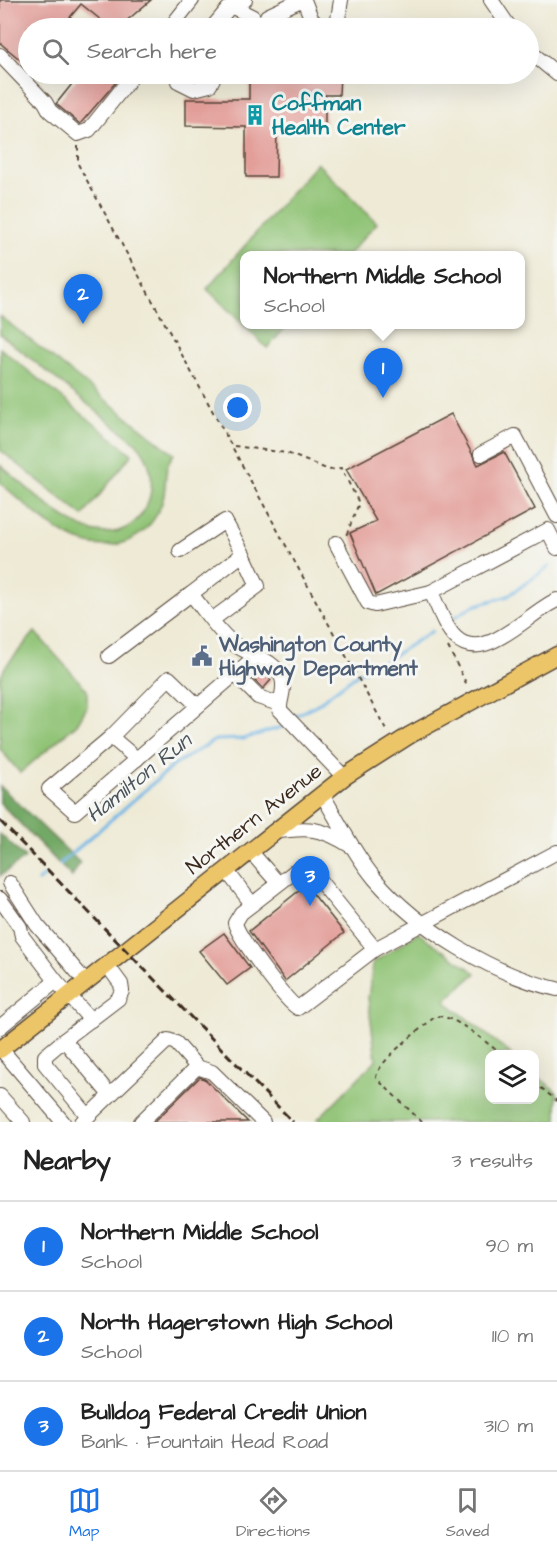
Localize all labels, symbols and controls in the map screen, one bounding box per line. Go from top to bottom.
search box [18,18,539,84]
icon: search [39,35,72,68]
text: Search here [87,36,217,67]
place label: Coffman Health Center [272,89,406,142]
building icon: Coffman Health Center [243,103,267,127]
popup [240,251,525,329]
text: Northern Middle School [264,261,501,292]
pin: 2 [64,274,103,324]
text: School [264,292,325,320]
pin: 1 [364,348,403,398]
your location [223,393,252,422]
place label: Washington County Highway Department [218,630,418,686]
public building icon: Washington County Highway Department [190,644,214,668]
water label: Hamilton Run [80,725,200,830]
street label: Northern Avenue [180,757,328,881]
pin: 3 [290,856,330,906]
map controls [485,1050,539,1104]
button: layers [485,1050,539,1104]
text: Nearby [24,1143,111,1179]
text: 3 results [451,1147,533,1175]
text: Northern Middle School [81,1217,318,1248]
text: 1 [42,1232,45,1260]
text: 90 m [485,1232,533,1260]
text: School [81,1248,142,1276]
text: North Hagerstown High School [81,1307,393,1338]
text: 2 [38,1322,49,1350]
text: 110 m [492,1322,533,1350]
text: School [81,1338,142,1366]
text: Bulldog Federal Credit Union [81,1397,366,1428]
text: 3 [38,1412,49,1440]
text: 310 m [484,1412,533,1440]
text: Bank · Fountain Head Road [81,1428,328,1456]
tab: Map [68,1484,101,1542]
tab: Directions [236,1484,310,1542]
tab: Saved [446,1484,489,1542]

